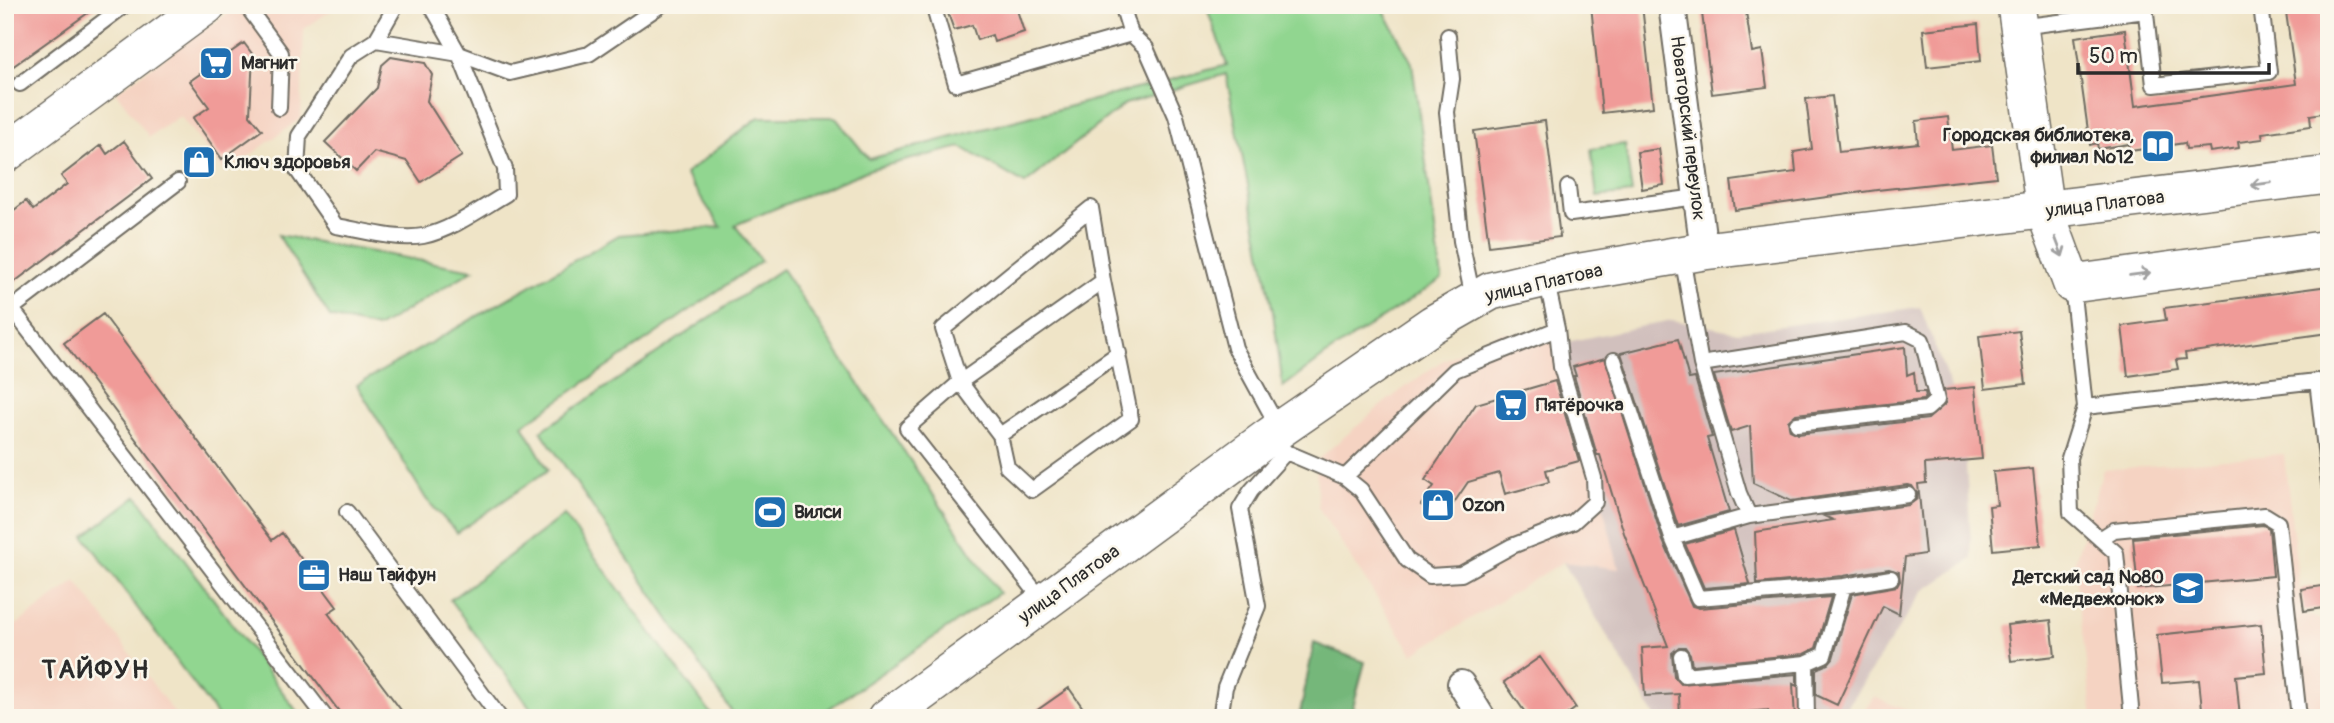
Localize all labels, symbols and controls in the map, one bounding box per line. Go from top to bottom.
scale bar [2078,32,2269,76]
street label: Новаторский переулок [1665,34,1711,222]
text: 50 m [2089,43,2138,70]
supermarket icon: Магнит [197,44,235,82]
place label: Магнит [241,51,298,75]
place label: Городская библиотека, филиал №12 [1943,123,2134,169]
library icon: Городская библиотека, филиал №12 [2139,127,2177,165]
shop icon: Ключ здоровья [180,143,218,181]
place label: Ключ здоровья [224,150,350,174]
one-way arrow [2250,177,2273,190]
street label: улица Платова [2043,185,2166,223]
one-way arrow [2054,236,2066,258]
street label: улица Платова [1482,258,1605,308]
one-way arrow [2128,268,2151,281]
supermarket icon: Пятёрочка [1492,386,1530,424]
place label: Пятёрочка [1536,393,1624,417]
shop icon: Ozon [1419,486,1457,524]
sports icon: Вилси [751,493,789,531]
place label: Ozon [1462,493,1505,517]
place label: Вилси [794,500,842,524]
street label: улица Платова [1013,539,1125,629]
office icon: Наш Тайфун [295,556,333,594]
place label: Наш Тайфун [338,563,436,587]
place label: Детский сад №80 «Медвежонок» [2012,565,2164,611]
school or university icon: Детский сад №80 «Медвежонок» [2169,569,2207,607]
district label: ТАЙФУН [41,654,150,686]

